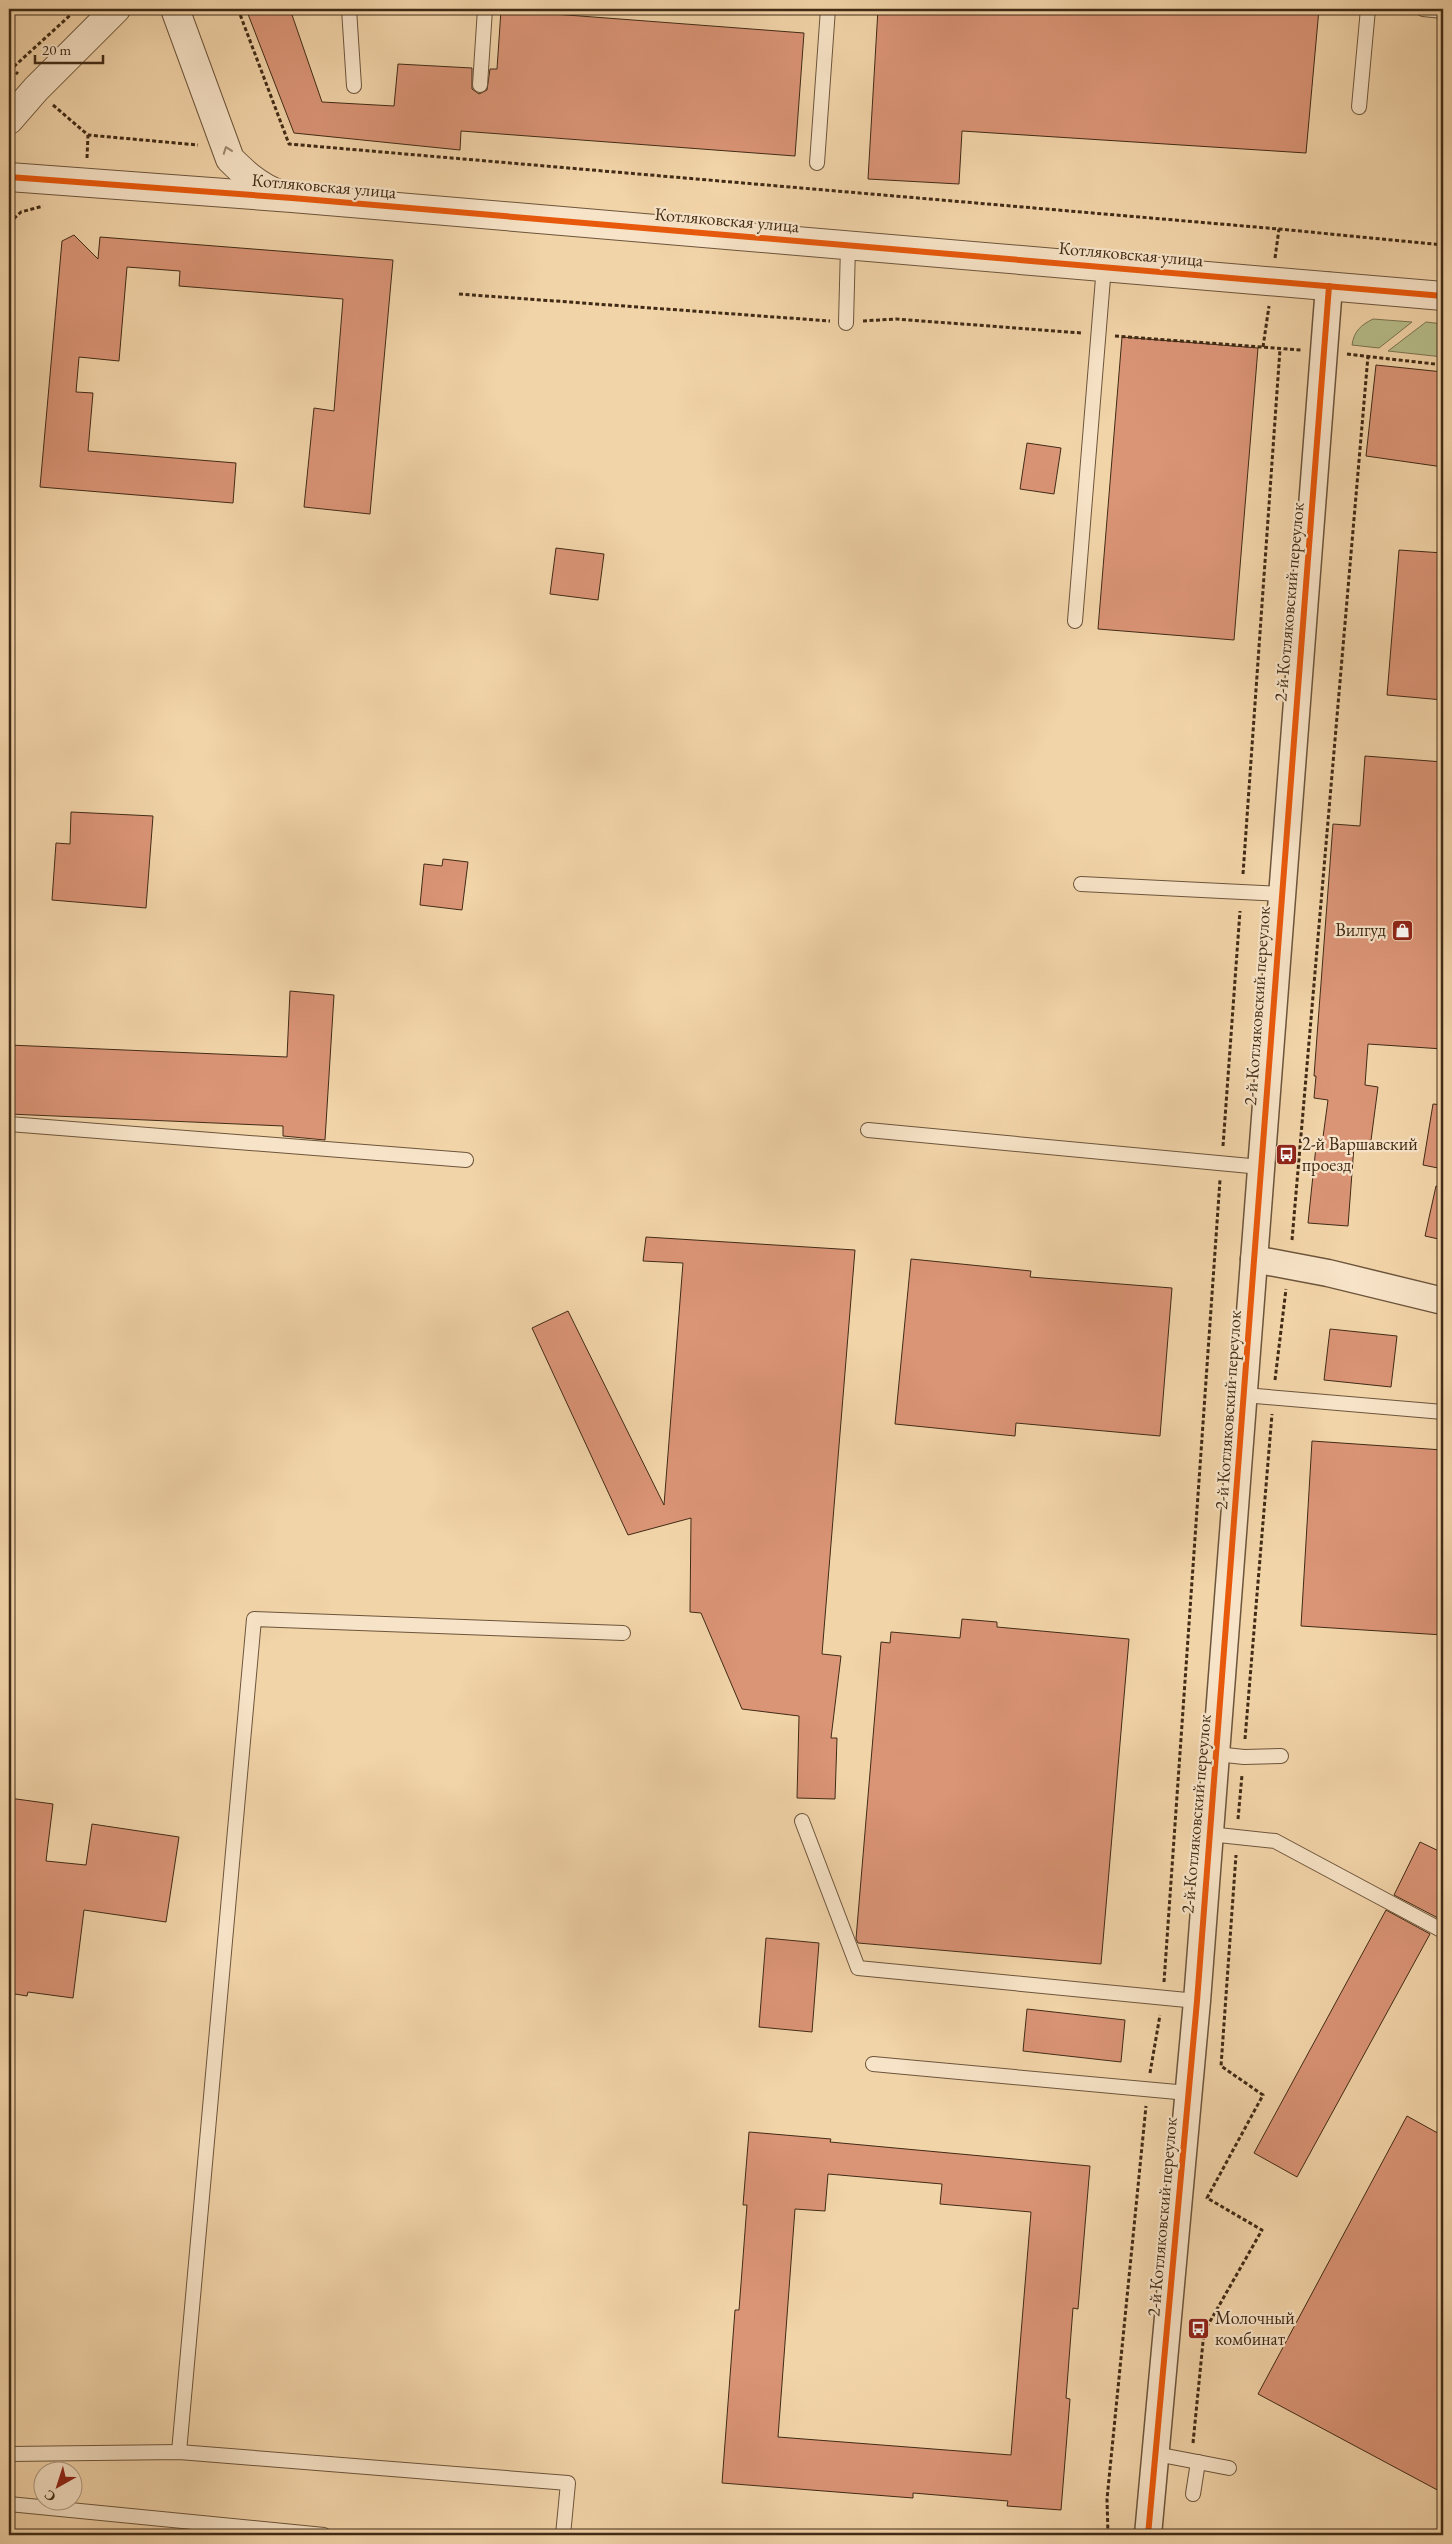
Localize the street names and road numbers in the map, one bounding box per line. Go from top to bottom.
street label: Котляковская улица [251,168,398,203]
street label: Котляковская улица [654,202,801,237]
street label: Котляковская улица [1058,236,1205,271]
street label: 2-й Котляковский переулок [1268,501,1309,703]
street label: 2-й Котляковский переулок [1238,905,1275,1106]
street label: 2-й Котляковский переулок [1209,1309,1246,1510]
street label: 2-й Котляковский переулок [1175,1713,1216,1915]
street label: 2-й Котляковский переулок [1141,2116,1182,2318]

